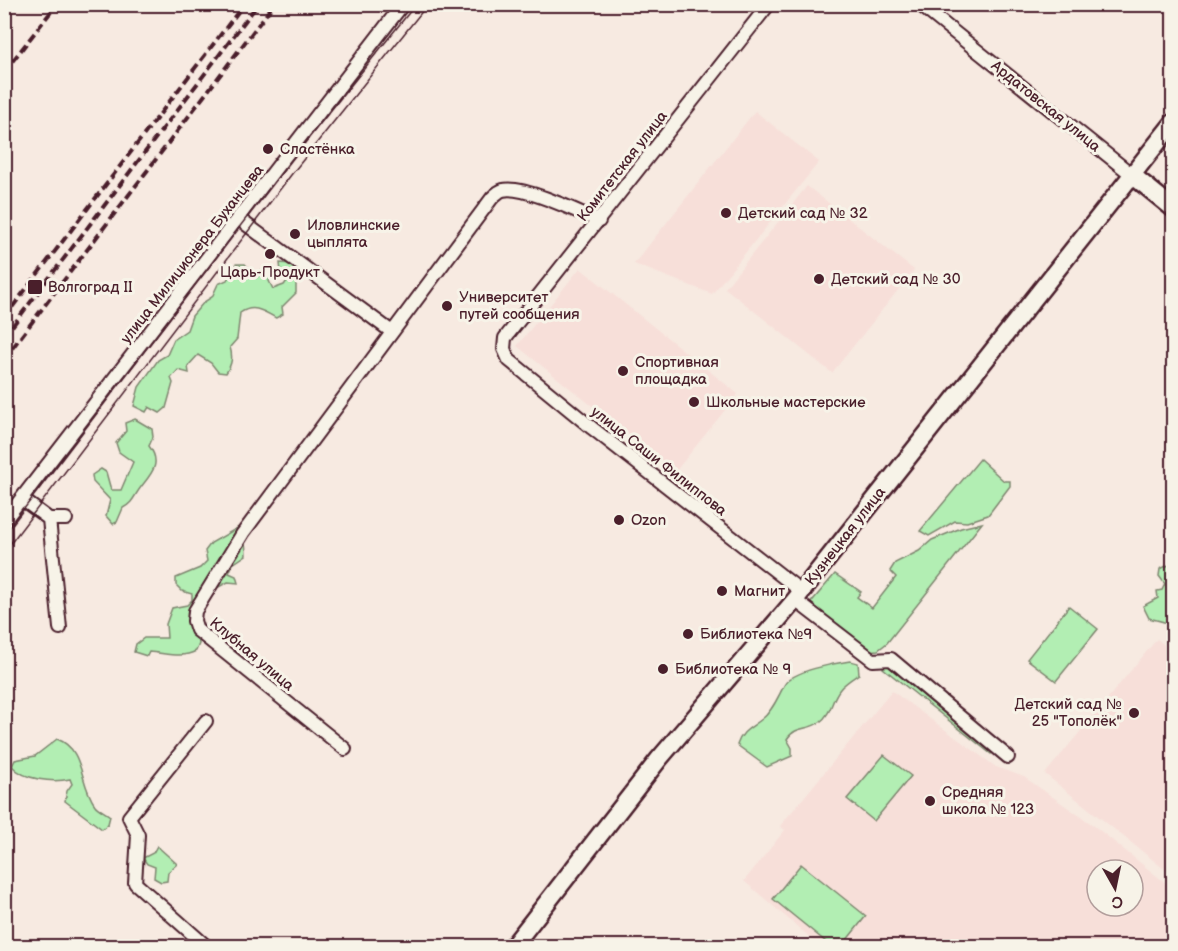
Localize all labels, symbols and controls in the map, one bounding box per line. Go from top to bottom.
street label: Ардатовская улица [986,56,1104,156]
street label: Комитетская улица [573,107,672,226]
place label: Сластёнка [280,140,355,159]
marker: Сластёнка [261,142,275,156]
street label: улица Милиционера Буханцева [117,161,268,348]
place label: Детский сад № 32 [738,204,868,223]
marker: Детский сад № 32 [719,206,733,220]
place label: Иловлинские цыплята [307,216,400,252]
marker: Иловлинские цыплята [288,227,302,241]
marker: Царь-Продукт [263,247,277,261]
place label: Царь-Продукт [220,263,320,282]
place label: Детский сад № 30 [831,270,961,289]
marker: Детский сад № 30 [812,272,826,286]
marker: Волгоград II [26,278,44,296]
place label: Волгоград II [48,278,133,297]
place label: Университет путей сообщения [459,288,580,324]
marker: Университет путей сообщения [440,299,454,313]
place label: Спортивная площадка [635,353,719,389]
marker: Спортивная площадка [616,364,630,378]
place label: Школьные мастерские [706,393,866,412]
marker: Школьные мастерские [687,395,701,409]
street label: улица Саши Филиппова [587,402,731,520]
street label: Кузнецкая улица [801,483,890,589]
place label: Ozon [631,511,666,530]
marker: Ozon [612,513,626,527]
place label: Магнит [734,582,785,601]
marker: Магнит [715,584,729,598]
street label: Клубная улица [206,613,298,695]
place label: Библиотека №9 [700,625,812,644]
marker: Библиотека №9 [681,627,695,641]
place label: Библиотека № 9 [675,660,791,679]
marker: Библиотека № 9 [656,662,670,676]
place label: Детский сад № 25 "Тополёк" [1015,695,1122,731]
marker: Детский сад № 25 "Тополёк" [1127,706,1141,720]
place label: Средняя школа № 123 [942,783,1034,819]
marker: Средняя школа № 123 [923,794,937,808]
north arrow [1085,858,1145,918]
text: С [1110,891,1124,912]

